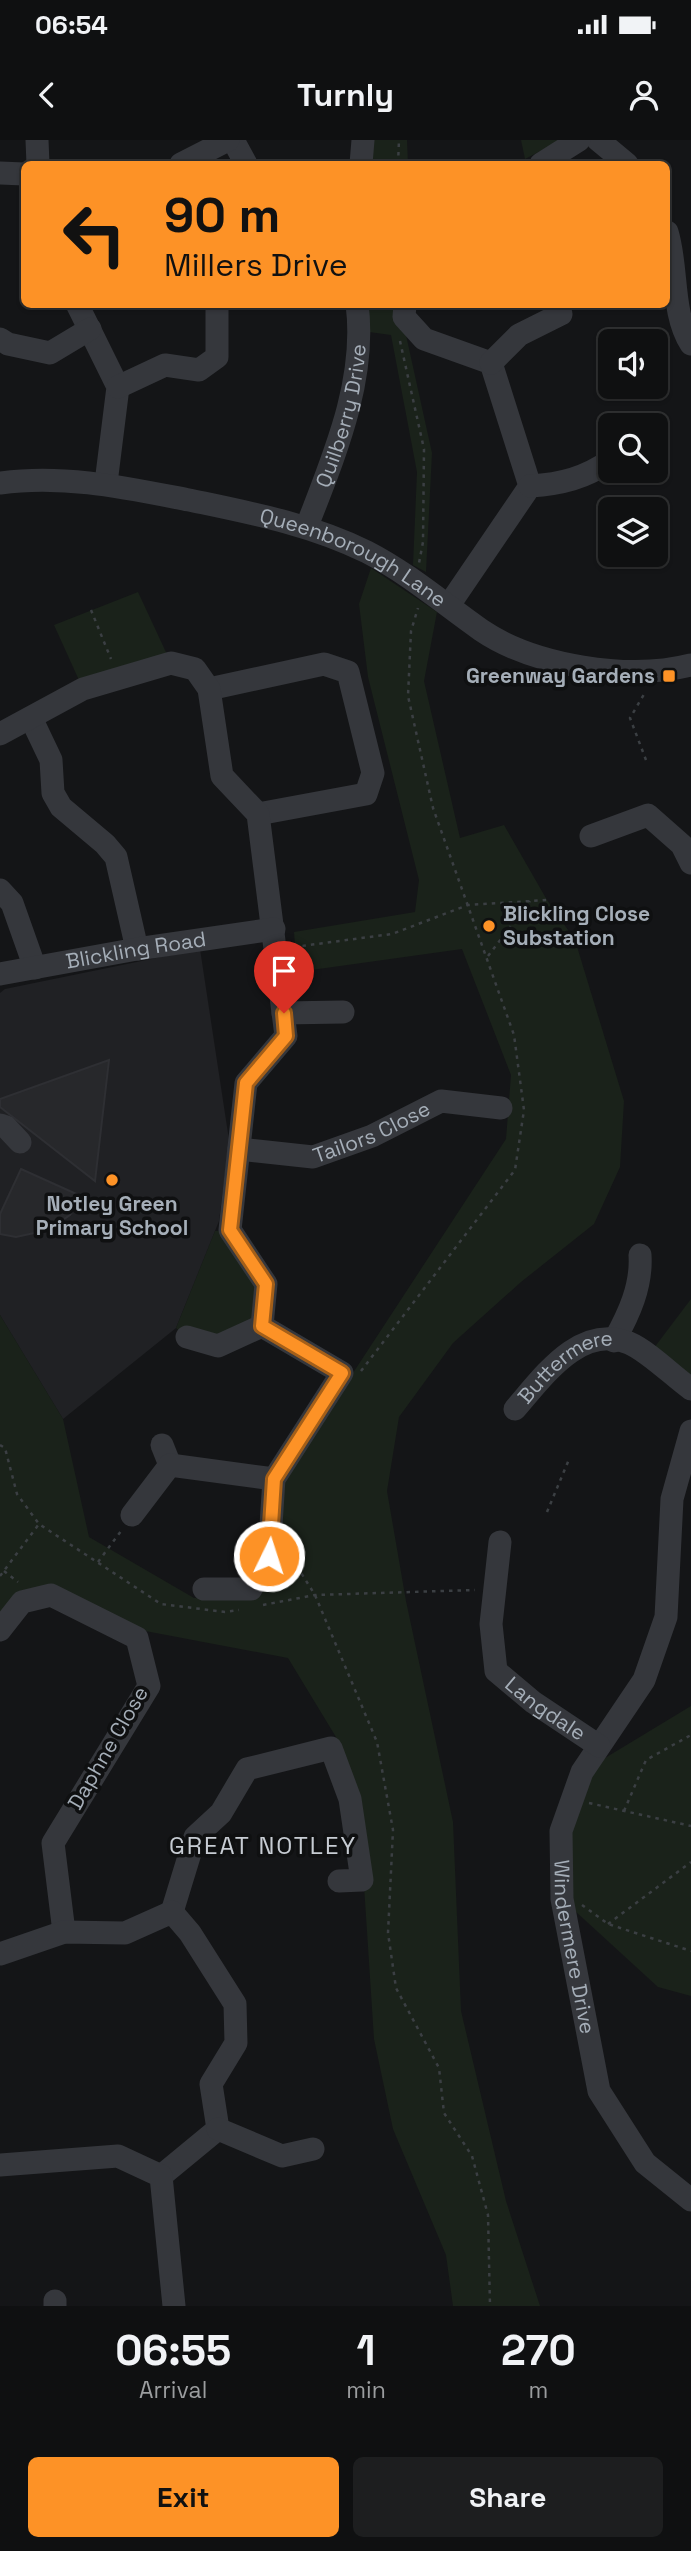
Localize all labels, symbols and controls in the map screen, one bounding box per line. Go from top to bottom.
text: 06:54 [35,8,108,42]
text: Turnly [297,75,394,115]
icon: back [28,76,66,114]
icon: person [625,76,663,114]
text: 90 m [164,184,280,246]
icon: left [49,189,140,280]
text: Millers Drive [164,245,348,285]
map controls [598,329,668,567]
button: sound [598,329,668,399]
street label: Quilberry Drive [309,343,372,491]
button: search [598,413,668,483]
button: layers [598,497,668,567]
street label: Queenborough Lane [257,502,452,613]
place label: Greenway Gardens [466,662,655,689]
marker: Greenway Gardens [661,668,677,684]
place label: Blickling Close Substation [503,900,650,951]
marker: Blickling Close Substation [481,918,497,934]
street label: Blickling Road [64,925,208,975]
pin [254,941,314,1013]
icon: arrive [265,952,303,990]
street label: Tailors Close [309,1095,435,1169]
marker: Notley Green Primary School [104,1172,120,1188]
place label: Notley Green Primary School [36,1190,188,1241]
street label: Buttermere [511,1325,613,1409]
position arrow [232,1519,306,1593]
street label: Langdale [500,1670,591,1746]
street label: Daphne Close [61,1681,154,1814]
district label: GREAT NOTLEY [169,1830,357,1861]
street label: Windermere Drive [548,1859,602,2036]
text: 06:55 [115,2324,231,2377]
text: 1 [357,2324,376,2377]
text: 270 [501,2324,576,2377]
text: Arrival [139,2375,207,2405]
text: min [346,2375,386,2405]
text: m [529,2375,548,2405]
button: Exit [28,2457,339,2537]
button: Share [353,2457,663,2537]

